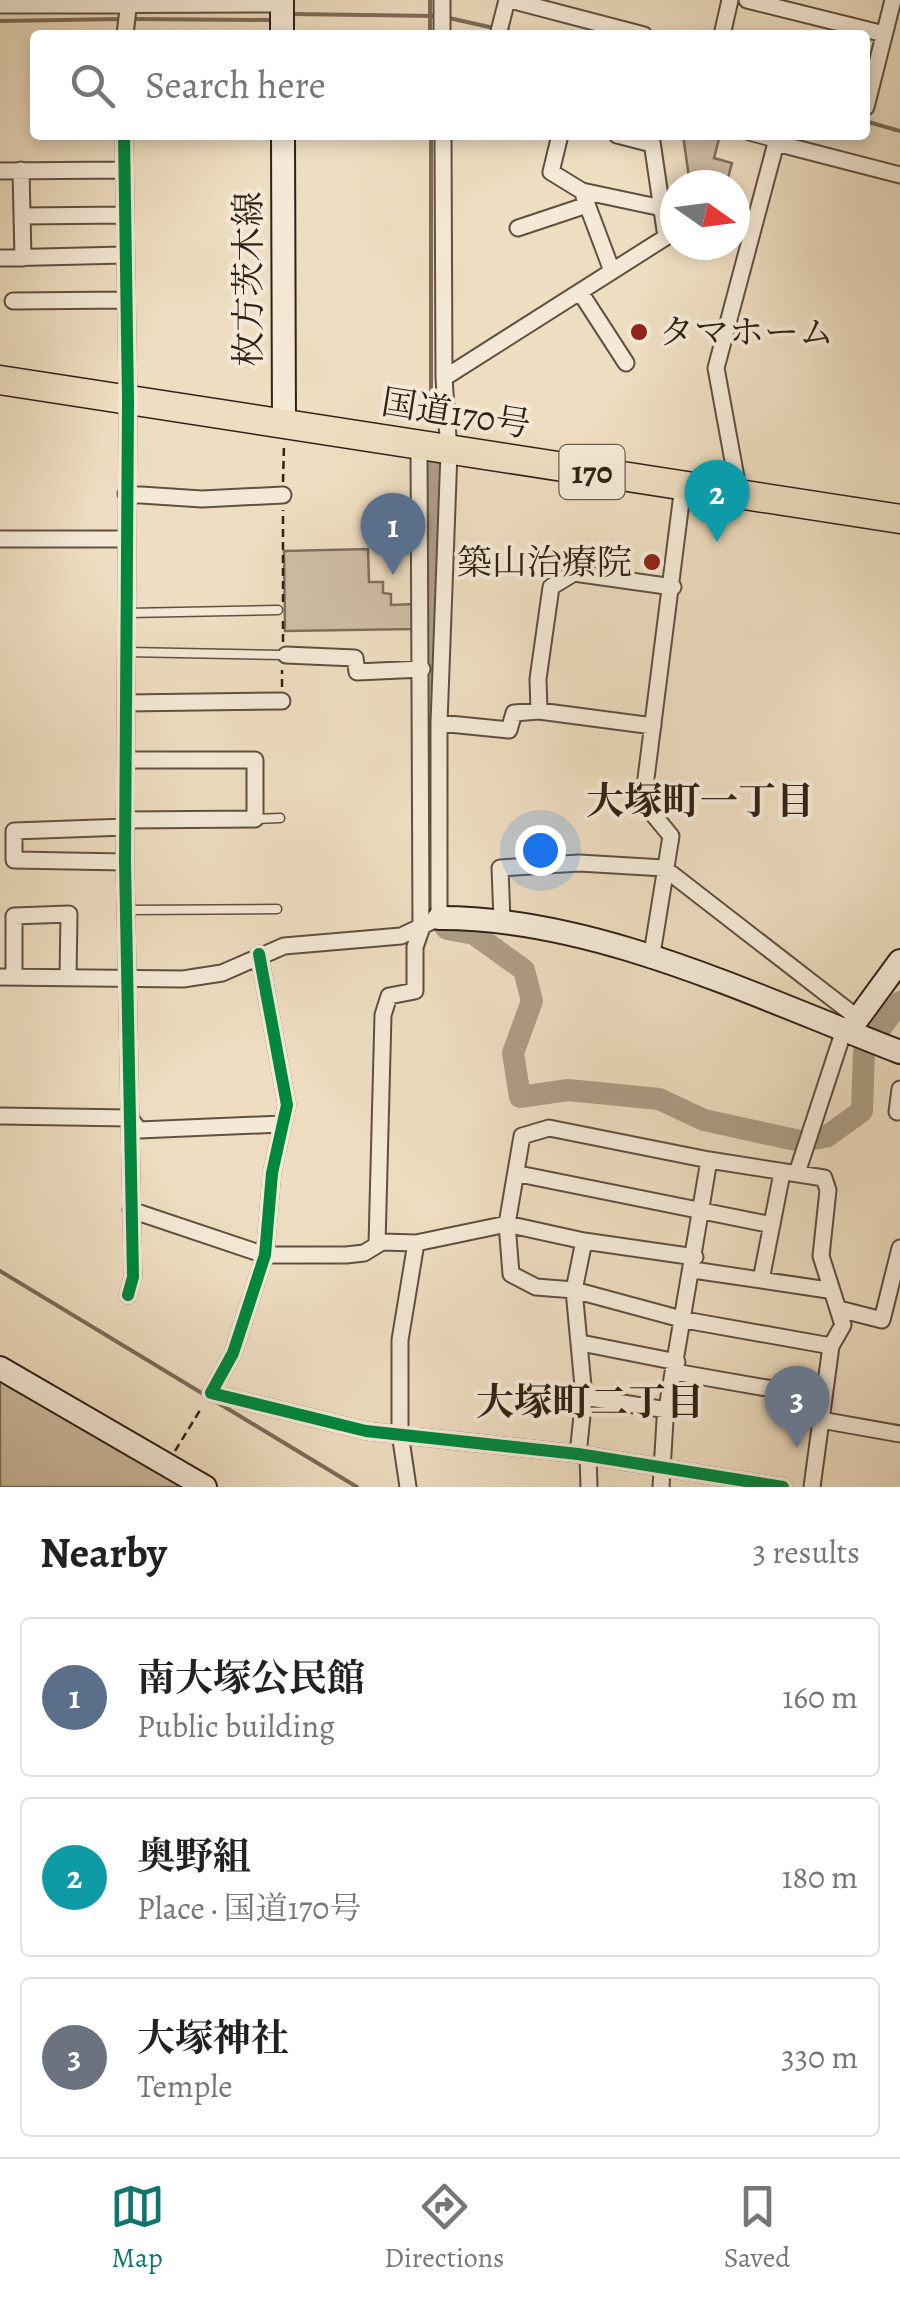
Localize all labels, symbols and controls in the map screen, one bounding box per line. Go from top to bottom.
search box [30,30,870,140]
icon: search [65,58,120,113]
text: Search here [145,59,326,111]
north arrow [660,170,750,260]
street label: 枚方茨木線 [224,191,272,367]
place label: タマホーム [659,308,834,356]
marker: タマホーム [628,321,650,343]
street label: 国道170号 [378,378,534,448]
road number: 170 [560,445,624,499]
pin: 2 [684,460,750,542]
pin: 1 [360,492,426,575]
place label: 築山治療院 [457,538,632,586]
marker: 築山治療院 [641,551,663,573]
district label: 大塚町一丁目 [586,775,814,827]
your location [515,825,566,876]
pin: 3 [764,1366,830,1448]
district label: 大塚町二丁目 [476,1376,704,1428]
text: Nearby [40,1524,167,1581]
text: 3 results [753,1530,860,1574]
text: 南大塚公民館 [137,1652,365,1704]
text: 1 [69,1675,80,1719]
text: 160 m [782,1675,858,1719]
text: Public building [137,1704,335,1748]
text: 奥野組 [137,1830,251,1882]
text: 2 [67,1855,82,1899]
text: 180 m [782,1855,858,1899]
text: Place · 国道170号 [137,1886,361,1930]
text: 大塚神社 [137,2012,289,2064]
text: 3 [68,2035,81,2079]
text: 330 m [781,2035,858,2079]
text: Temple [137,2064,233,2108]
tab: Map [110,2179,165,2277]
tab: Directions [384,2179,504,2277]
tab: Saved [724,2179,790,2277]

